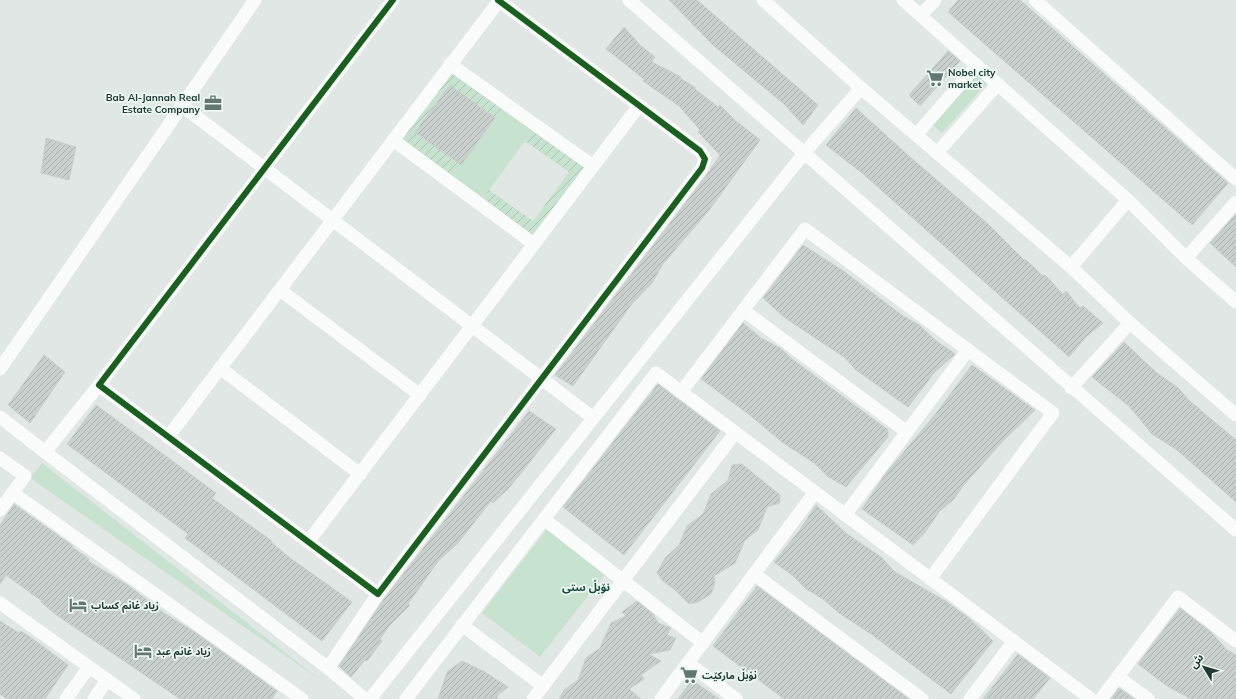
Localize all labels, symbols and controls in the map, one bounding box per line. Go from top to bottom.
place label: Nobel city market [948,66,996,91]
supermarket icon: Nobel city market [925,68,945,88]
place label: Bab Al-Jannah Real Estate Company [106,91,201,116]
office icon: Bab Al-Jannah Real Estate Company [203,93,223,113]
district label: نۆبڵ ستی [562,579,610,594]
hotel icon: زياد غانم كساب [68,595,88,615]
place label: زياد غانم كساب [91,599,159,613]
hotel icon: زياد غانم عبد [133,641,153,661]
place label: زياد غانم عبد [156,645,211,659]
north arrow [1184,647,1224,687]
text: ش [1186,651,1206,671]
supermarket icon: نۆبڵ مارکێت [679,665,699,685]
place label: نۆبڵ مارکێت [702,668,757,682]

